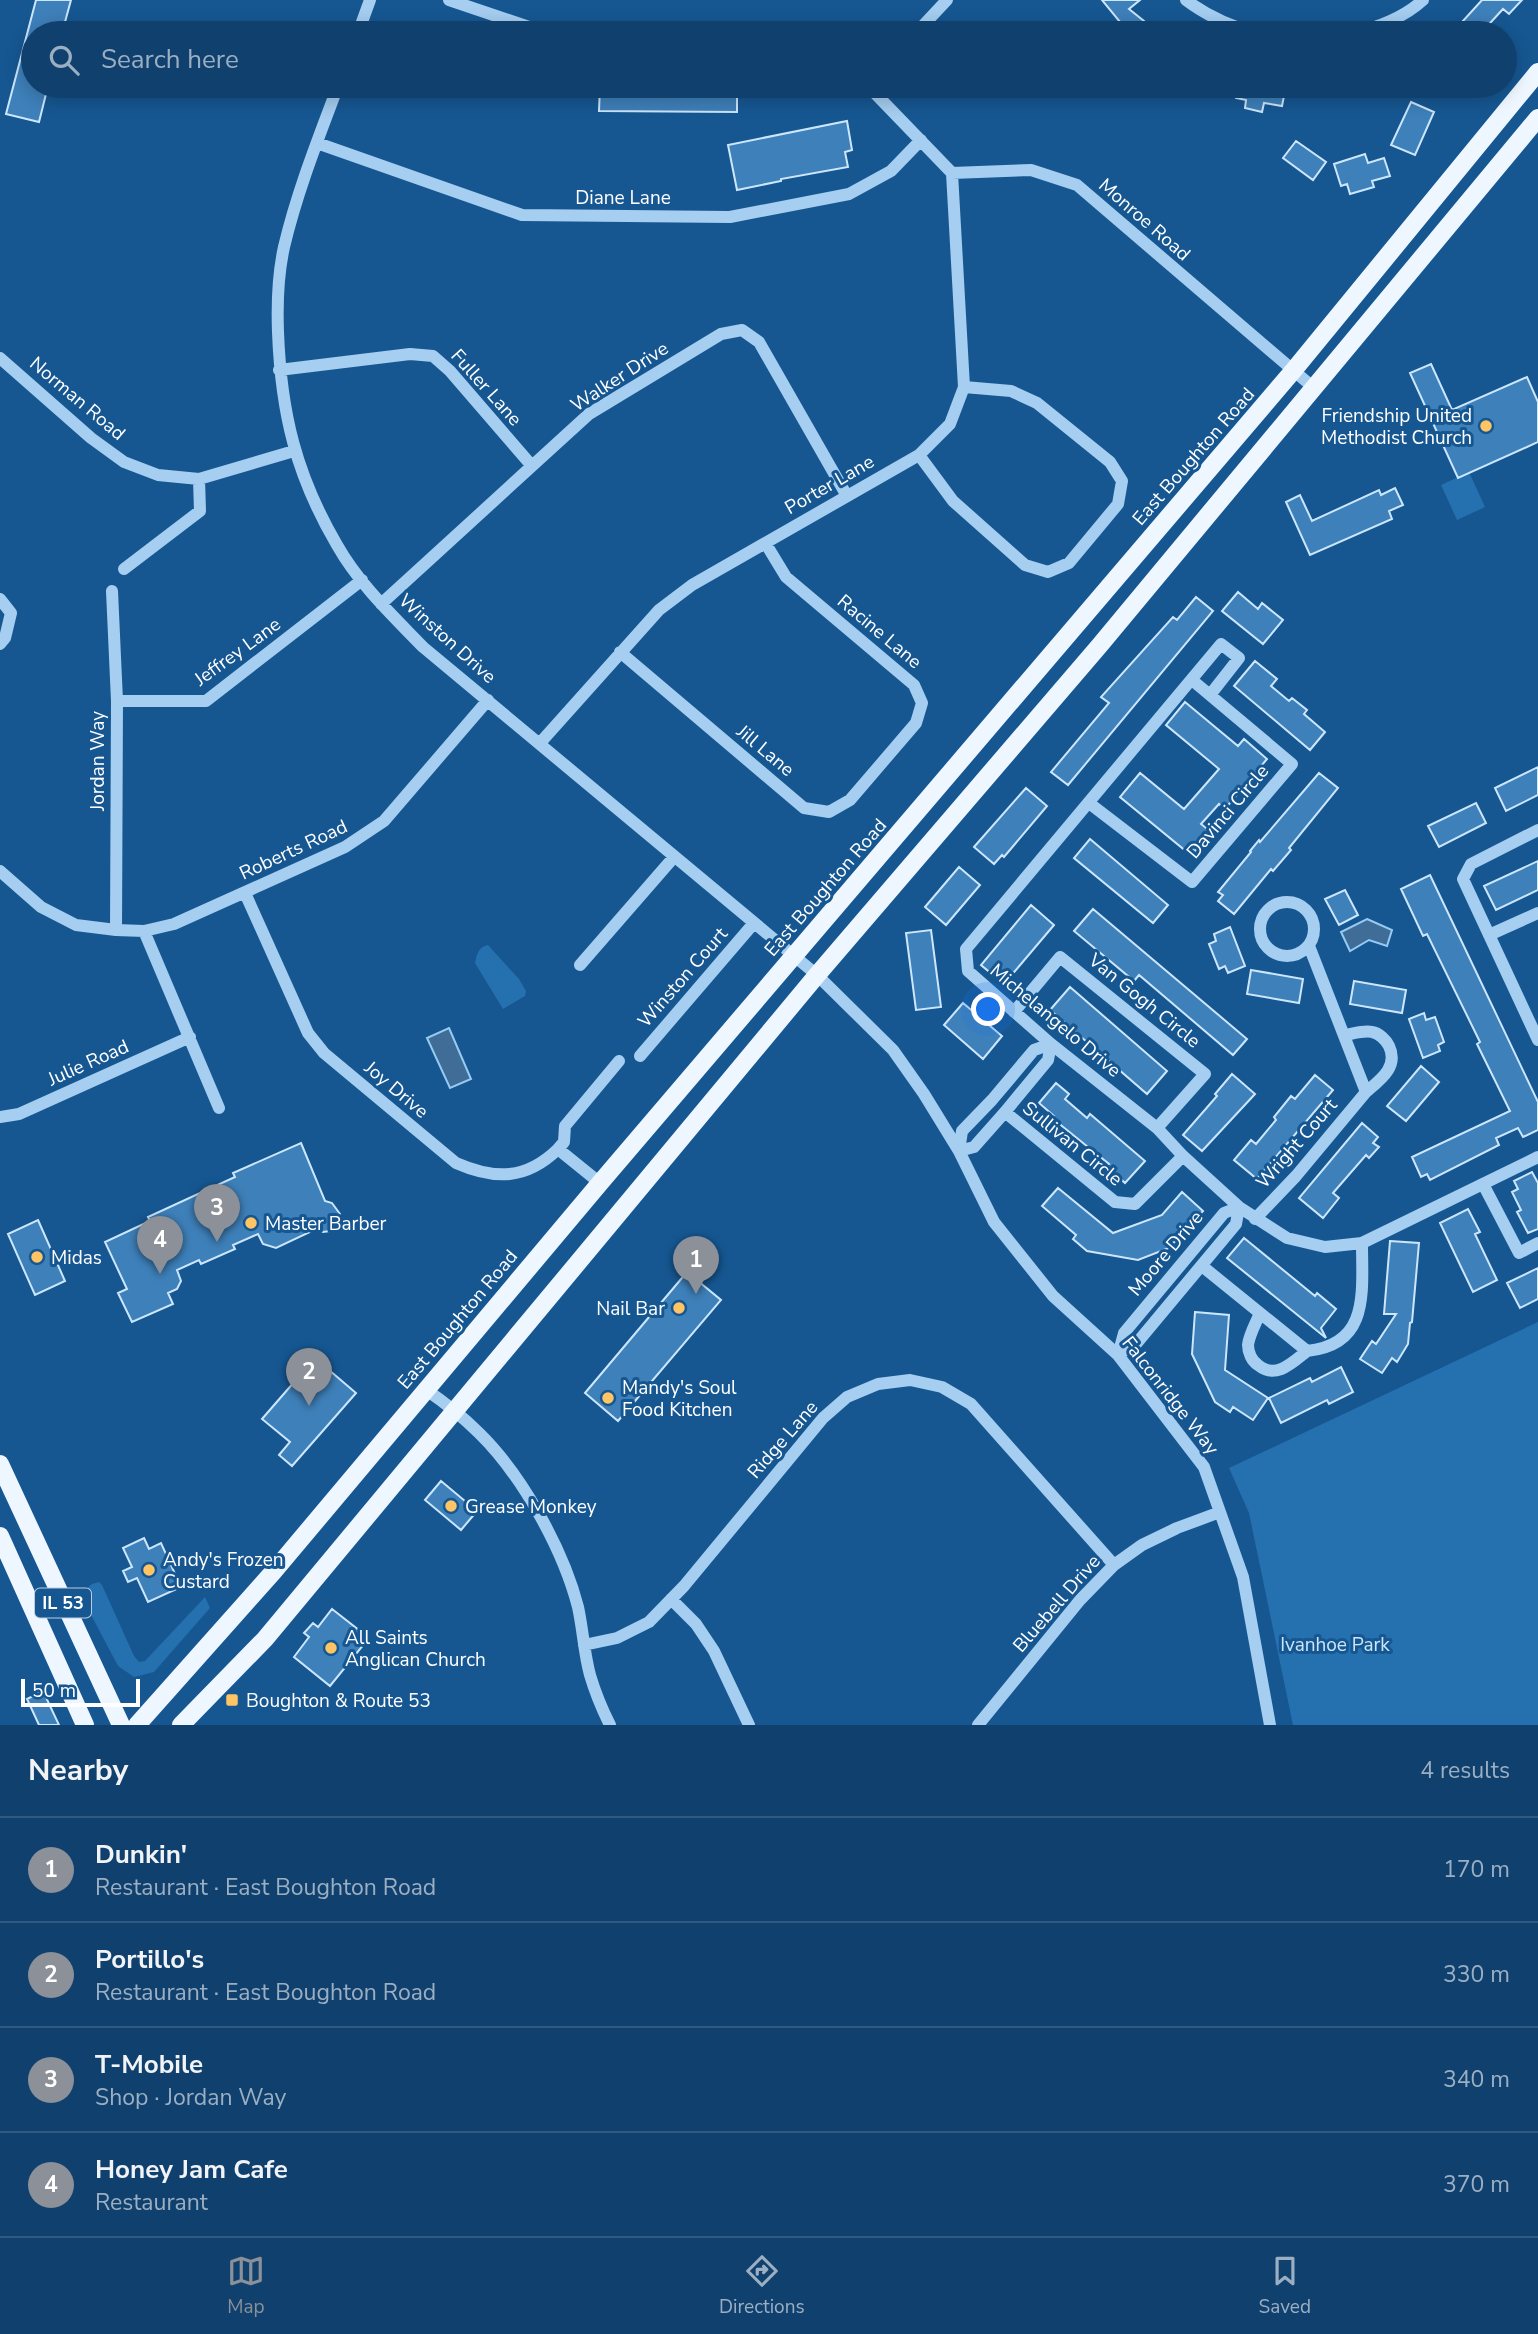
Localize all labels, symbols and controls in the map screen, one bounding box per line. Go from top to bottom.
search box [21,21,1517,98]
icon: search [45,41,83,79]
text: Search here [101,42,239,77]
street label: Monroe Road [1093,173,1196,267]
street label: Diane Lane [575,185,671,211]
street label: Walker Drive [566,336,673,418]
street label: Fuller Lane [445,344,528,432]
street label: Norman Road [24,351,131,447]
street label: East Boughton Road [1127,382,1261,531]
place label: Friendship United Methodist Church [1321,403,1472,451]
marker: Friendship United Methodist Church [1478,418,1494,434]
street label: Porter Lane [780,449,879,521]
street label: Winston Drive [393,588,502,690]
street label: Racine Lane [832,589,927,675]
street label: Jeffrey Lane [188,612,286,693]
street label: Jordan Way [85,711,111,812]
street label: Jill Lane [730,718,800,783]
street label: Davinci Circle [1181,759,1275,864]
street label: East Boughton Road [759,813,893,962]
street label: Roberts Road [235,814,352,886]
street label: Winston Court [632,922,734,1033]
street label: Van Gogh Circle [1082,947,1206,1054]
street label: Michelangelo Drive [984,958,1127,1083]
your location [971,992,1005,1026]
street label: Julie Road [43,1034,133,1093]
street label: Joy Drive [358,1055,434,1124]
street label: Wright Court [1250,1093,1343,1194]
street label: Sullivan Circle [1017,1095,1128,1192]
pin: 3 [194,1184,240,1242]
street label: Moore Drive [1122,1205,1209,1302]
place label: Master Barber [265,1211,387,1237]
marker: Master Barber [243,1215,259,1231]
pin: 4 [137,1216,183,1274]
pin: 1 [673,1236,719,1294]
street label: East Boughton Road [392,1244,524,1395]
place label: Midas [51,1245,102,1271]
marker: Midas [29,1249,45,1265]
place label: Nail Bar [596,1296,665,1322]
marker: Nail Bar [671,1300,687,1316]
street label: Falconridge Way [1116,1331,1225,1460]
pin: 2 [286,1348,332,1406]
place label: Mandy's Soul Food Kitchen [622,1375,737,1423]
marker: Mandy's Soul Food Kitchen [600,1390,616,1406]
street label: Ridge Lane [742,1395,824,1484]
place label: Grease Monkey [465,1494,597,1520]
marker: Grease Monkey [443,1498,459,1514]
place label: Andy's Frozen Custard [163,1547,284,1595]
street label: Bluebell Drive [1007,1549,1106,1658]
marker: Andy's Frozen Custard [141,1562,157,1578]
road number: IL 53 [35,1588,91,1618]
place label: All Saints Anglican Church [345,1625,486,1673]
park label: Ivanhoe Park [1280,1632,1390,1658]
marker: All Saints Anglican Church [323,1640,339,1656]
scale bar [21,1676,140,1708]
text: 50 m [32,1678,76,1704]
place label: Boughton & Route 53 [246,1688,431,1714]
marker: Boughton & Route 53 [224,1692,240,1708]
text: Nearby [28,1750,128,1791]
text: 4 results [1420,1755,1510,1786]
text: Dunkin' [95,1837,187,1872]
text: 1 [44,1854,58,1885]
text: 170 m [1443,1854,1510,1885]
text: Restaurant · East Boughton Road [95,1872,436,1903]
text: Portillo's [95,1942,204,1977]
text: 2 [44,1959,58,1990]
text: 330 m [1443,1959,1510,1990]
text: Restaurant · East Boughton Road [95,1977,436,2008]
text: T-Mobile [95,2047,203,2082]
text: 3 [44,2064,58,2095]
text: 340 m [1443,2064,1510,2095]
text: Shop · Jordan Way [95,2082,286,2113]
text: Honey Jam Cafe [95,2152,288,2187]
text: 4 [44,2169,58,2200]
text: 370 m [1443,2169,1510,2200]
text: Restaurant [95,2187,208,2218]
tab: Map [227,2252,265,2320]
tab: Directions [719,2252,805,2320]
tab: Saved [1259,2252,1311,2320]

